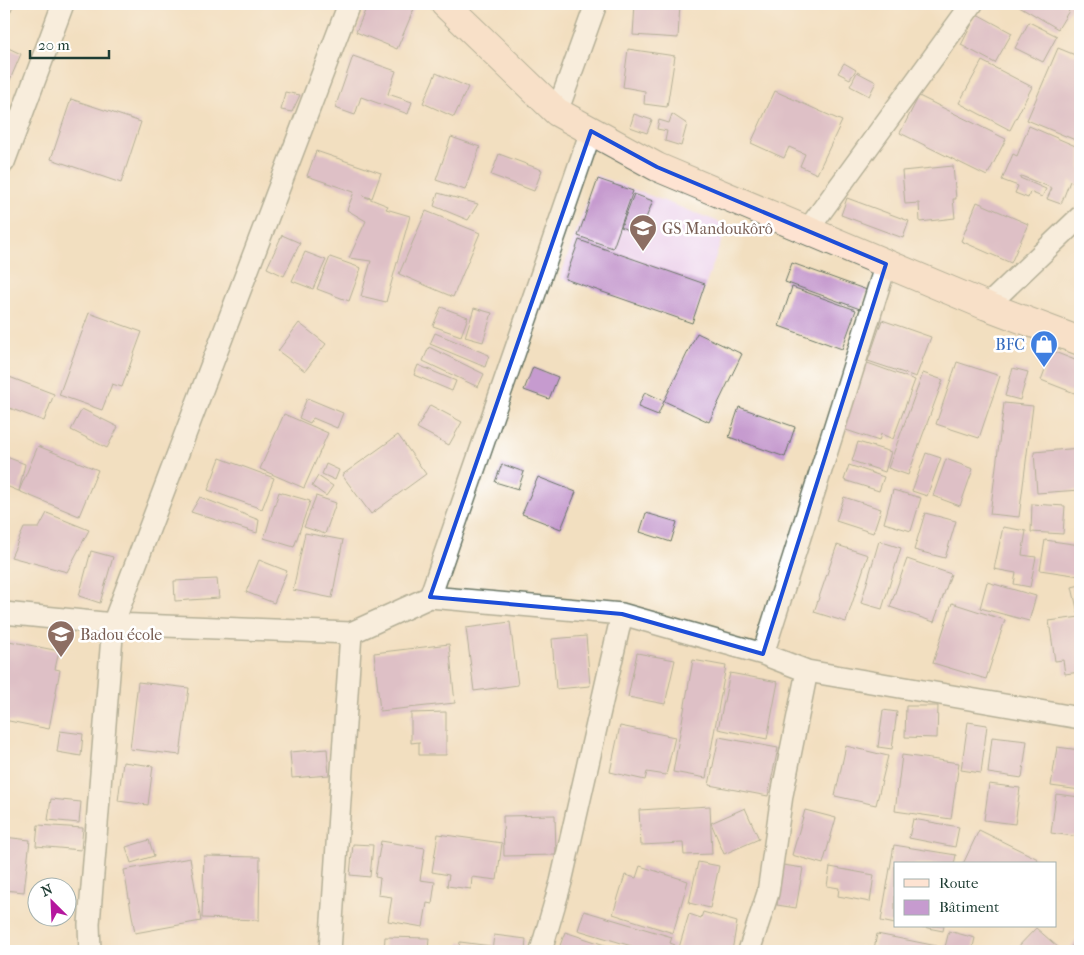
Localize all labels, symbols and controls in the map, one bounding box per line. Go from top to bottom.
scale bar [30,28,109,60]
text: 20 m [38,36,70,54]
school or university icon: GS Mandoukôrô [628,213,658,252]
place label: GS Mandoukôrô [662,219,773,238]
shop icon: BFC [1029,329,1059,368]
place label: BFC [995,335,1025,354]
school or university icon: Badou école [46,619,76,658]
place label: Badou école [80,625,162,644]
legend [894,862,1056,928]
text: Route [939,874,979,892]
north arrow [28,878,78,928]
text: N [39,881,56,901]
text: Bâtiment [939,898,1000,916]

